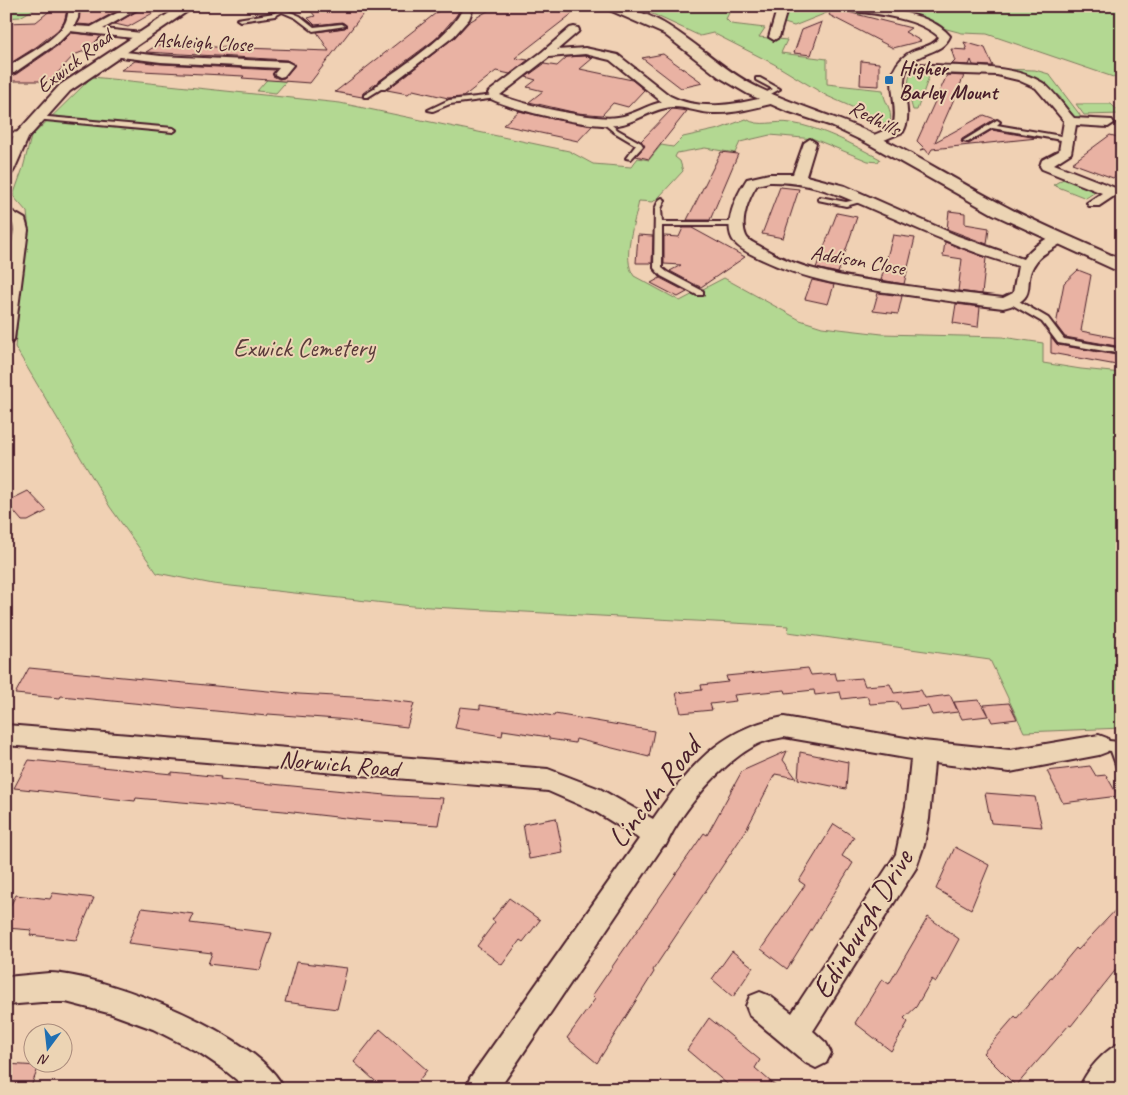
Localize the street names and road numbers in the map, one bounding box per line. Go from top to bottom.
street label: Exwick Road [31,21,120,99]
street label: Ashleigh Close [153,26,255,58]
street label: Redhills [845,94,907,143]
street label: Addison Close [809,239,909,281]
street label: Lincoln Road [599,726,712,855]
street label: Norwich Road [278,743,404,786]
street label: Edinburgh Drive [803,841,922,1005]

